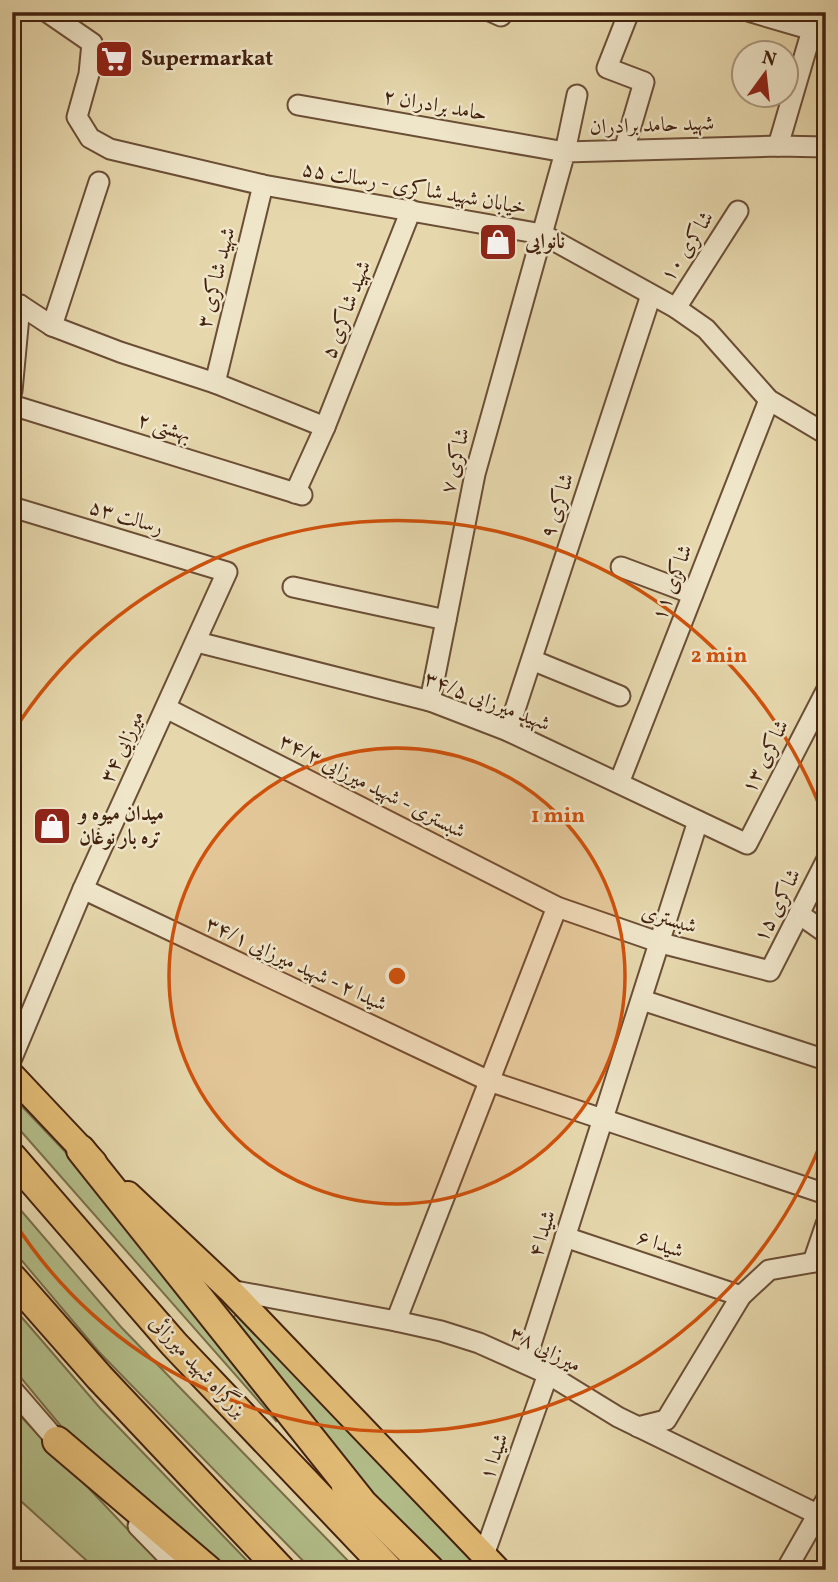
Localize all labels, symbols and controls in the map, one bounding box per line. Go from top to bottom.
supermarket icon: Supermarkat [93,38,135,80]
north arrow [730,38,800,108]
place label: Supermarkat [141,45,273,74]
text: N [759,45,779,74]
street label: حامد برادران ۲ [381,83,489,129]
street label: شهید حامد برادران [589,109,715,143]
street label: خیابان شهید شاکری - رسالت ۵۵ [299,155,529,223]
street label: شاکری ۱۰ [654,206,722,288]
shop icon: نانوایی [477,221,519,263]
street label: شهید شاکری ۳ [190,224,244,332]
place label: نانوایی [524,228,565,257]
street label: شهید شاکری ۵ [315,257,379,363]
street label: بهشتی ۲ [134,406,194,450]
street label: شاکری ۷ [434,425,478,497]
street label: شاکری ۹ [534,470,582,542]
street label: رسالت ۵۳ [85,493,167,543]
street label: شاکری ۱۱ [645,541,701,625]
text: 2 min [691,642,747,671]
street label: شهید میرزایی ۳۴/۵ [420,665,554,739]
street label: میرزایی ۳۴ [94,706,152,788]
street label: شاکری ۱۳ [735,715,797,799]
street label: شبستری - شهید میرزایی ۳۴/۳ [274,727,470,847]
place label: میدان میوه و تره بار نوغان [77,800,164,853]
text: 1 min [531,802,585,831]
shop icon: میدان میوه و تره بار نوغان [31,805,73,847]
street label: شاکری ۱۵ [747,864,809,948]
street label: شبستری [638,898,700,942]
street label: شیدا ۲ - شهید میرزایی ۳۴/۱ [200,910,392,1020]
centre of rings [385,964,409,988]
street label: شیدا ۴ [522,1207,564,1261]
street label: شیدا ۶ [633,1223,687,1267]
street label: بزرگراه شهید میرزائی [142,1309,253,1425]
street label: میرزایی ۳۸ [504,1320,586,1380]
street label: شیدا ۱ [473,1429,517,1485]

